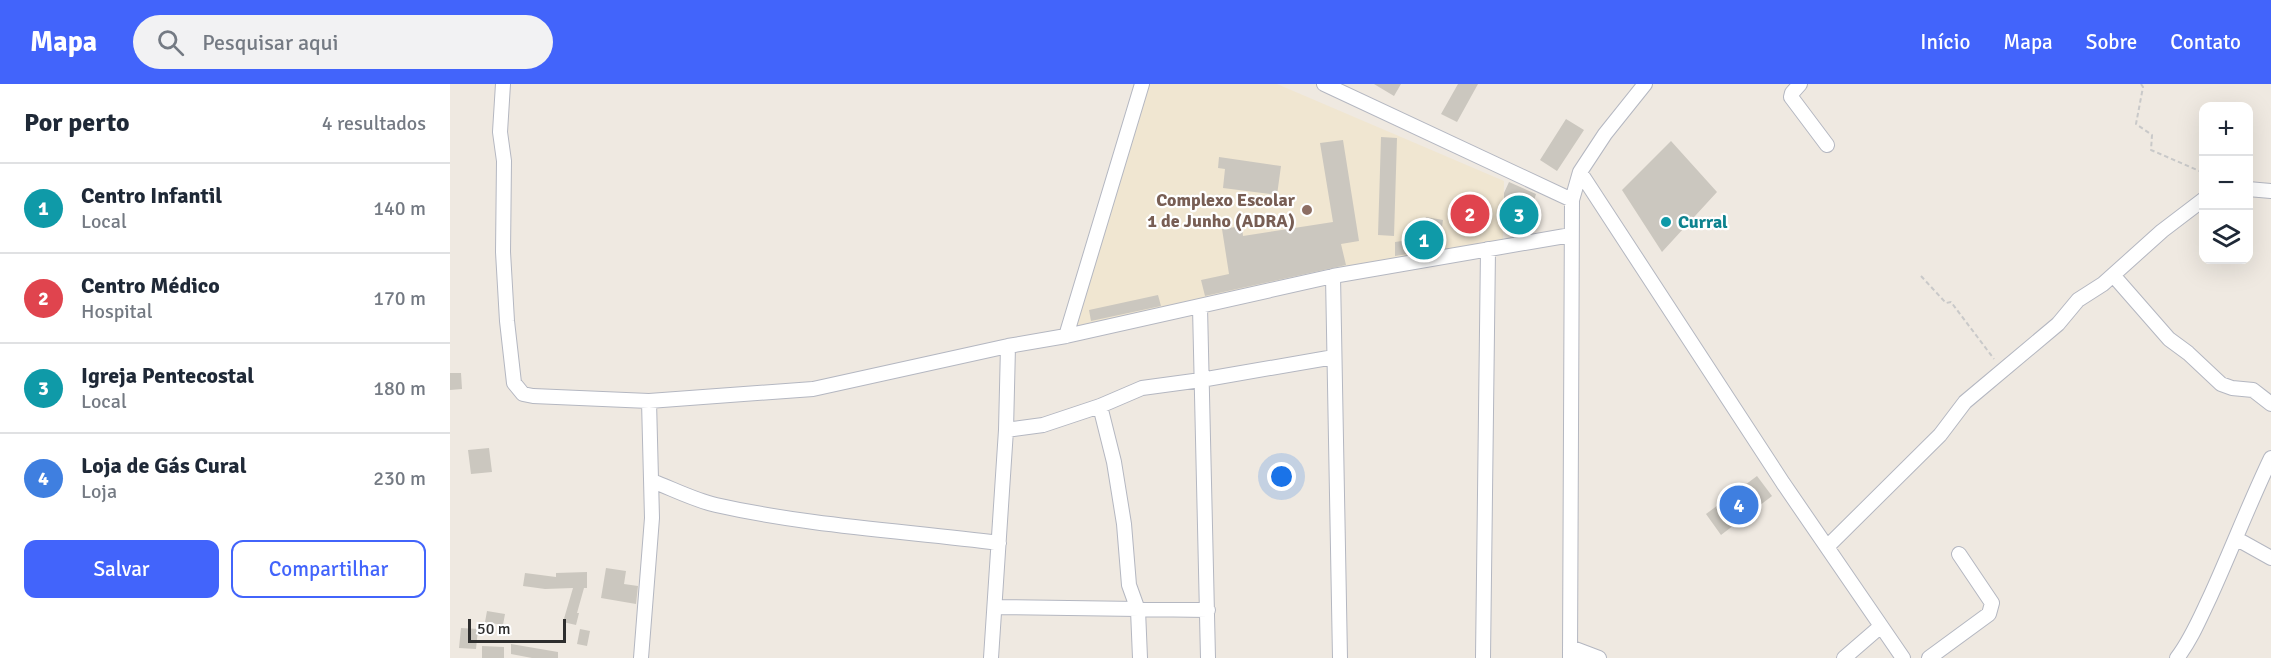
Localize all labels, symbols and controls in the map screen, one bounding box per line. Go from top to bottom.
search box [133,15,553,69]
text: Mapa [30,25,97,59]
icon: search [154,26,187,59]
text: Pesquisar aqui [202,29,339,56]
text: Início [1920,29,1970,55]
text: Mapa [2003,29,2053,55]
text: Sobre [2086,29,2137,55]
text: Contato [2170,29,2241,55]
map controls [2199,102,2253,264]
button: + [2199,102,2253,156]
text: Por perto [24,107,130,139]
text: 4 resultados [322,111,426,136]
button: − [2199,156,2253,210]
text: Centro Infantil [81,182,222,209]
place label: Complexo Escolar 1 de Junho (ADRA) [1147,189,1296,232]
pin: 2 [1450,192,1490,236]
pin: 3 [1500,192,1538,238]
text: 1 [38,196,49,221]
text: 140 m [373,196,426,221]
marker: Complexo Escolar 1 de Junho (ADRA) [1300,203,1314,217]
text: Local [81,209,127,234]
button: layers [2199,210,2253,264]
place label: Curral [1678,211,1728,233]
marker: Curral [1659,215,1673,229]
pin: 1 [1404,218,1444,262]
text: Centro Médico [81,272,220,299]
text: 2 [38,286,49,311]
text: 170 m [373,286,426,311]
text: Hospital [81,299,153,324]
text: Igreja Pentecostal [81,362,254,389]
text: 3 [38,376,49,401]
text: 180 m [373,376,426,401]
text: Local [81,389,127,414]
text: Loja de Gás Cural [81,452,247,479]
your location [1267,462,1296,491]
text: 4 [38,466,49,491]
text: 230 m [373,466,426,491]
text: Loja [81,479,117,504]
pin: 4 [1720,482,1758,528]
button: Salvar [24,540,219,598]
button: Compartilhar [231,540,426,598]
scale bar [468,616,566,644]
text: 50 m [477,619,511,639]

